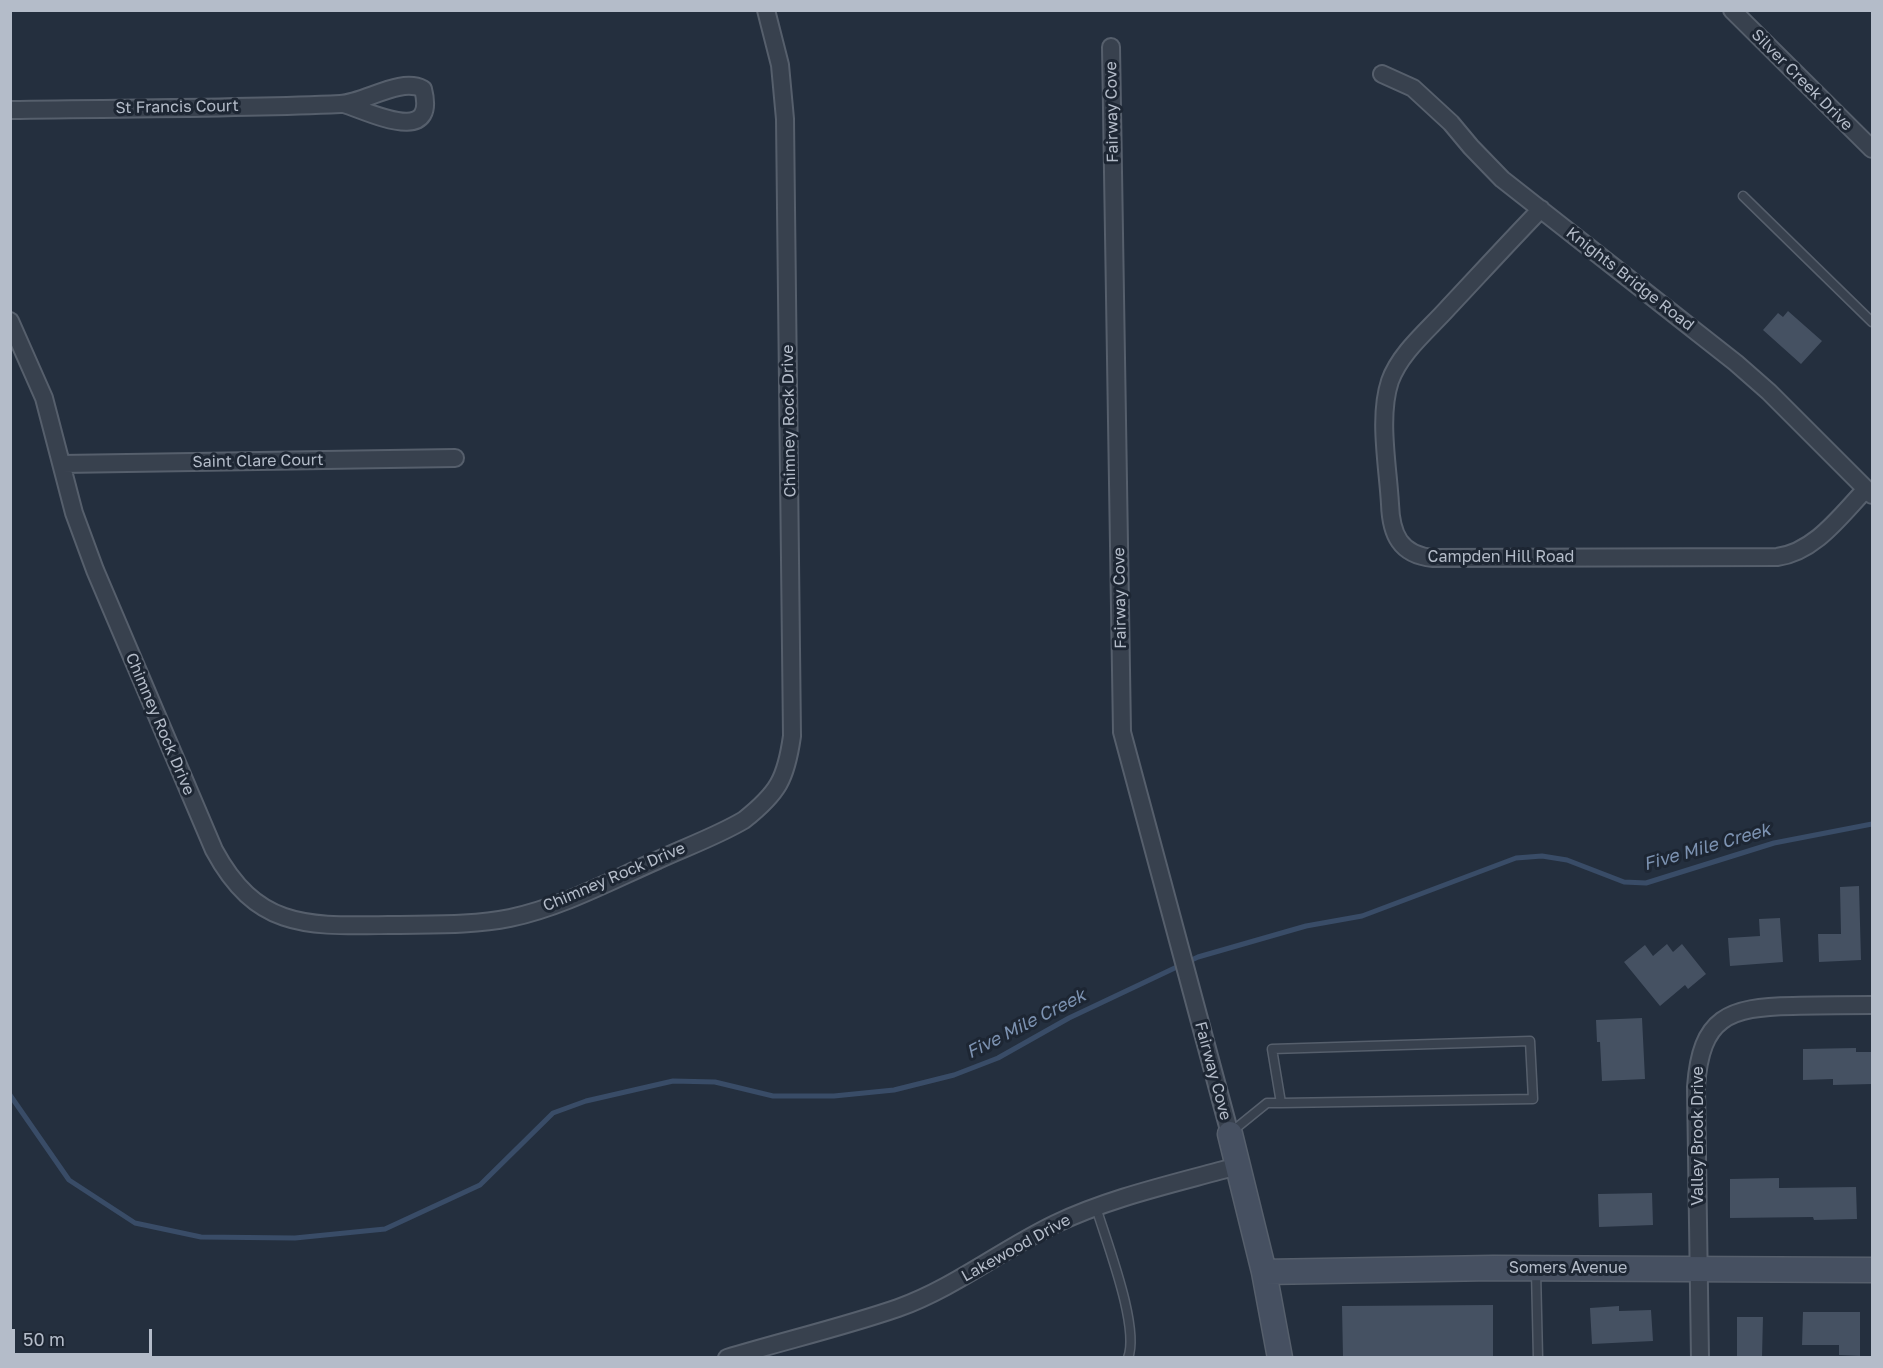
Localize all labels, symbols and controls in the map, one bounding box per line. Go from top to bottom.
street label: Silver Creek Drive [1747,25,1857,135]
street label: Fairway Cove [1102,61,1122,163]
street label: St Francis Court [115,96,239,118]
street label: Knights Bridge Road [1562,223,1698,335]
street label: Chimney Rock Drive [778,345,800,497]
street label: Saint Clare Court [192,450,324,472]
street label: Fairway Cove [1110,547,1130,649]
street label: Campden Hill Road [1428,547,1574,567]
street label: Chimney Rock Drive [121,650,199,798]
water label: Five Mile Creek [1641,819,1773,875]
street label: Chimney Rock Drive [540,838,688,916]
water label: Five Mile Creek [963,985,1089,1063]
street label: Fairway Cove [1191,1020,1235,1122]
street label: Valley Brook Drive [1688,1066,1708,1206]
street label: Lakewood Drive [958,1210,1074,1286]
street label: Somers Avenue [1509,1258,1627,1278]
scale bar [15,1317,154,1355]
text: 50 m [23,1328,65,1350]

